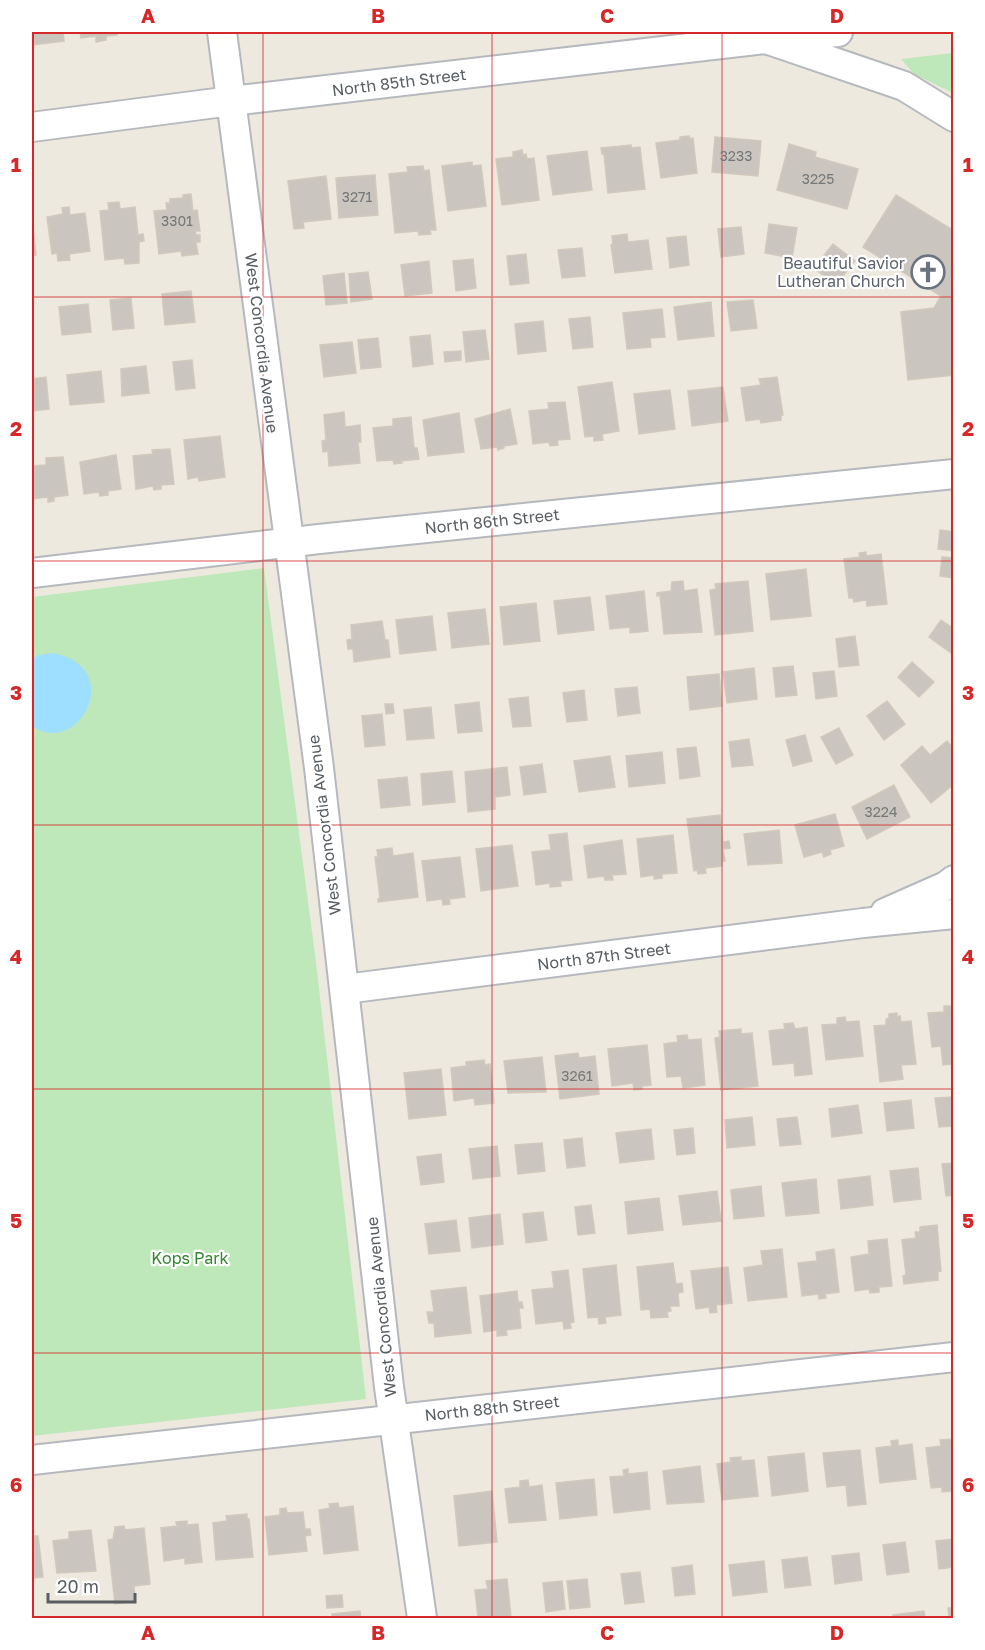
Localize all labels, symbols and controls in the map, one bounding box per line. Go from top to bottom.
text: A [141,3,155,27]
text: B [371,3,385,27]
text: C [600,3,614,27]
text: D [830,3,844,27]
street label: North 85th Street [331,64,467,100]
house number: 3233 [720,147,752,164]
text: 1 [11,152,21,176]
text: 1 [963,152,973,176]
house number: 3225 [802,170,834,187]
house number: 3271 [342,188,372,205]
house number: 3301 [161,212,193,229]
street label: West Concordia Avenue [241,252,283,434]
place label: Beautiful Savior Lutheran Church [777,253,905,291]
church icon: Beautiful Savior Lutheran Church [910,254,946,290]
text: 2 [10,416,22,440]
text: 2 [962,416,974,440]
street label: North 86th Street [424,504,560,538]
text: 3 [10,680,22,704]
text: 3 [962,680,974,704]
street label: West Concordia Avenue [303,734,345,916]
house number: 3224 [865,803,897,820]
street label: North 87th Street [536,938,672,974]
text: 4 [10,944,22,968]
text: 4 [962,944,974,968]
house number: 3261 [561,1067,593,1084]
text: 5 [10,1208,22,1232]
text: 5 [962,1208,974,1232]
street label: West Concordia Avenue [362,1216,400,1398]
park label: Kops Park [151,1248,229,1268]
street label: North 88th Street [423,1391,561,1425]
text: 6 [10,1472,22,1496]
text: 6 [962,1472,974,1496]
scale bar [48,1566,135,1604]
text: 20 m [57,1575,99,1597]
text: A [141,1620,155,1644]
text: B [371,1620,385,1644]
text: C [600,1620,614,1644]
text: D [830,1620,844,1644]

